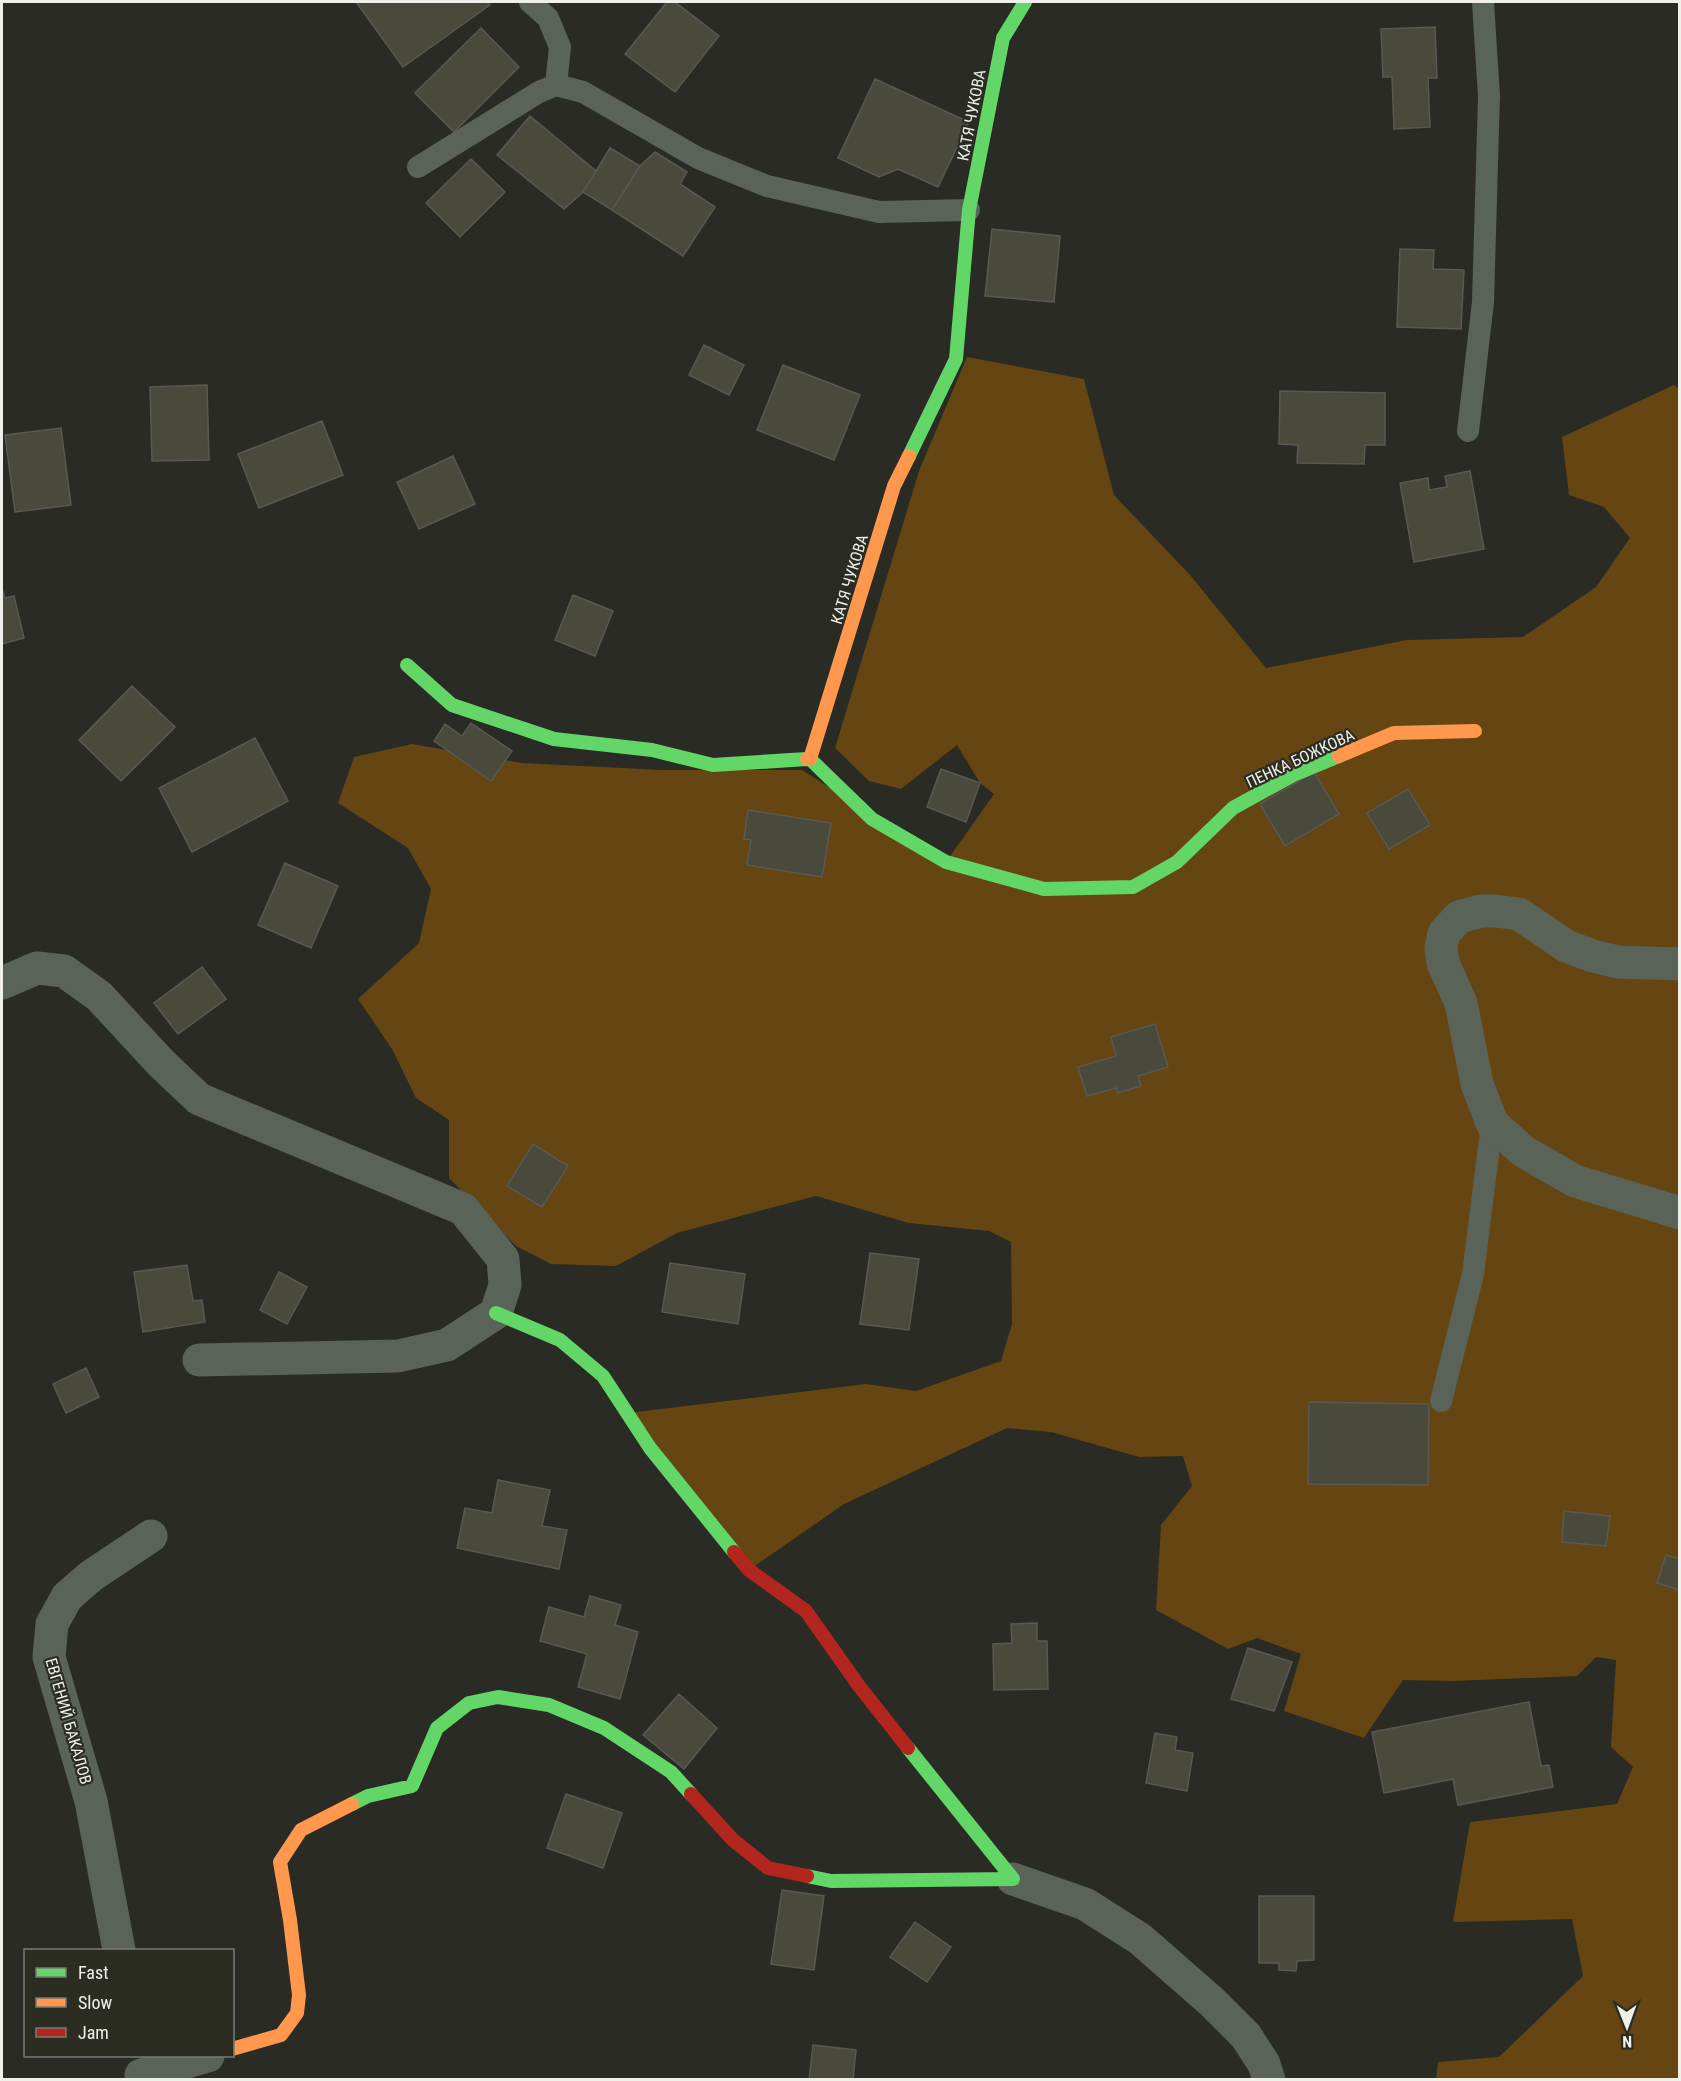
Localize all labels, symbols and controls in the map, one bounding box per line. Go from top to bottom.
street label: КАТЯ ЧУКОВА [953,68,990,162]
street label: КАТЯ ЧУКОВА [827,532,872,626]
street label: ПЕНКА БОЖКОВА [1243,725,1357,792]
street label: ЕВГЕНИЙ БАКАЛОВ [41,1656,96,1786]
legend [24,1949,234,2057]
text: Fast [78,1962,109,1983]
text: Slow [78,1992,113,2013]
north arrow [1597,1997,1657,2057]
text: Jam [78,2022,109,2043]
text: N [1622,2032,1632,2051]

